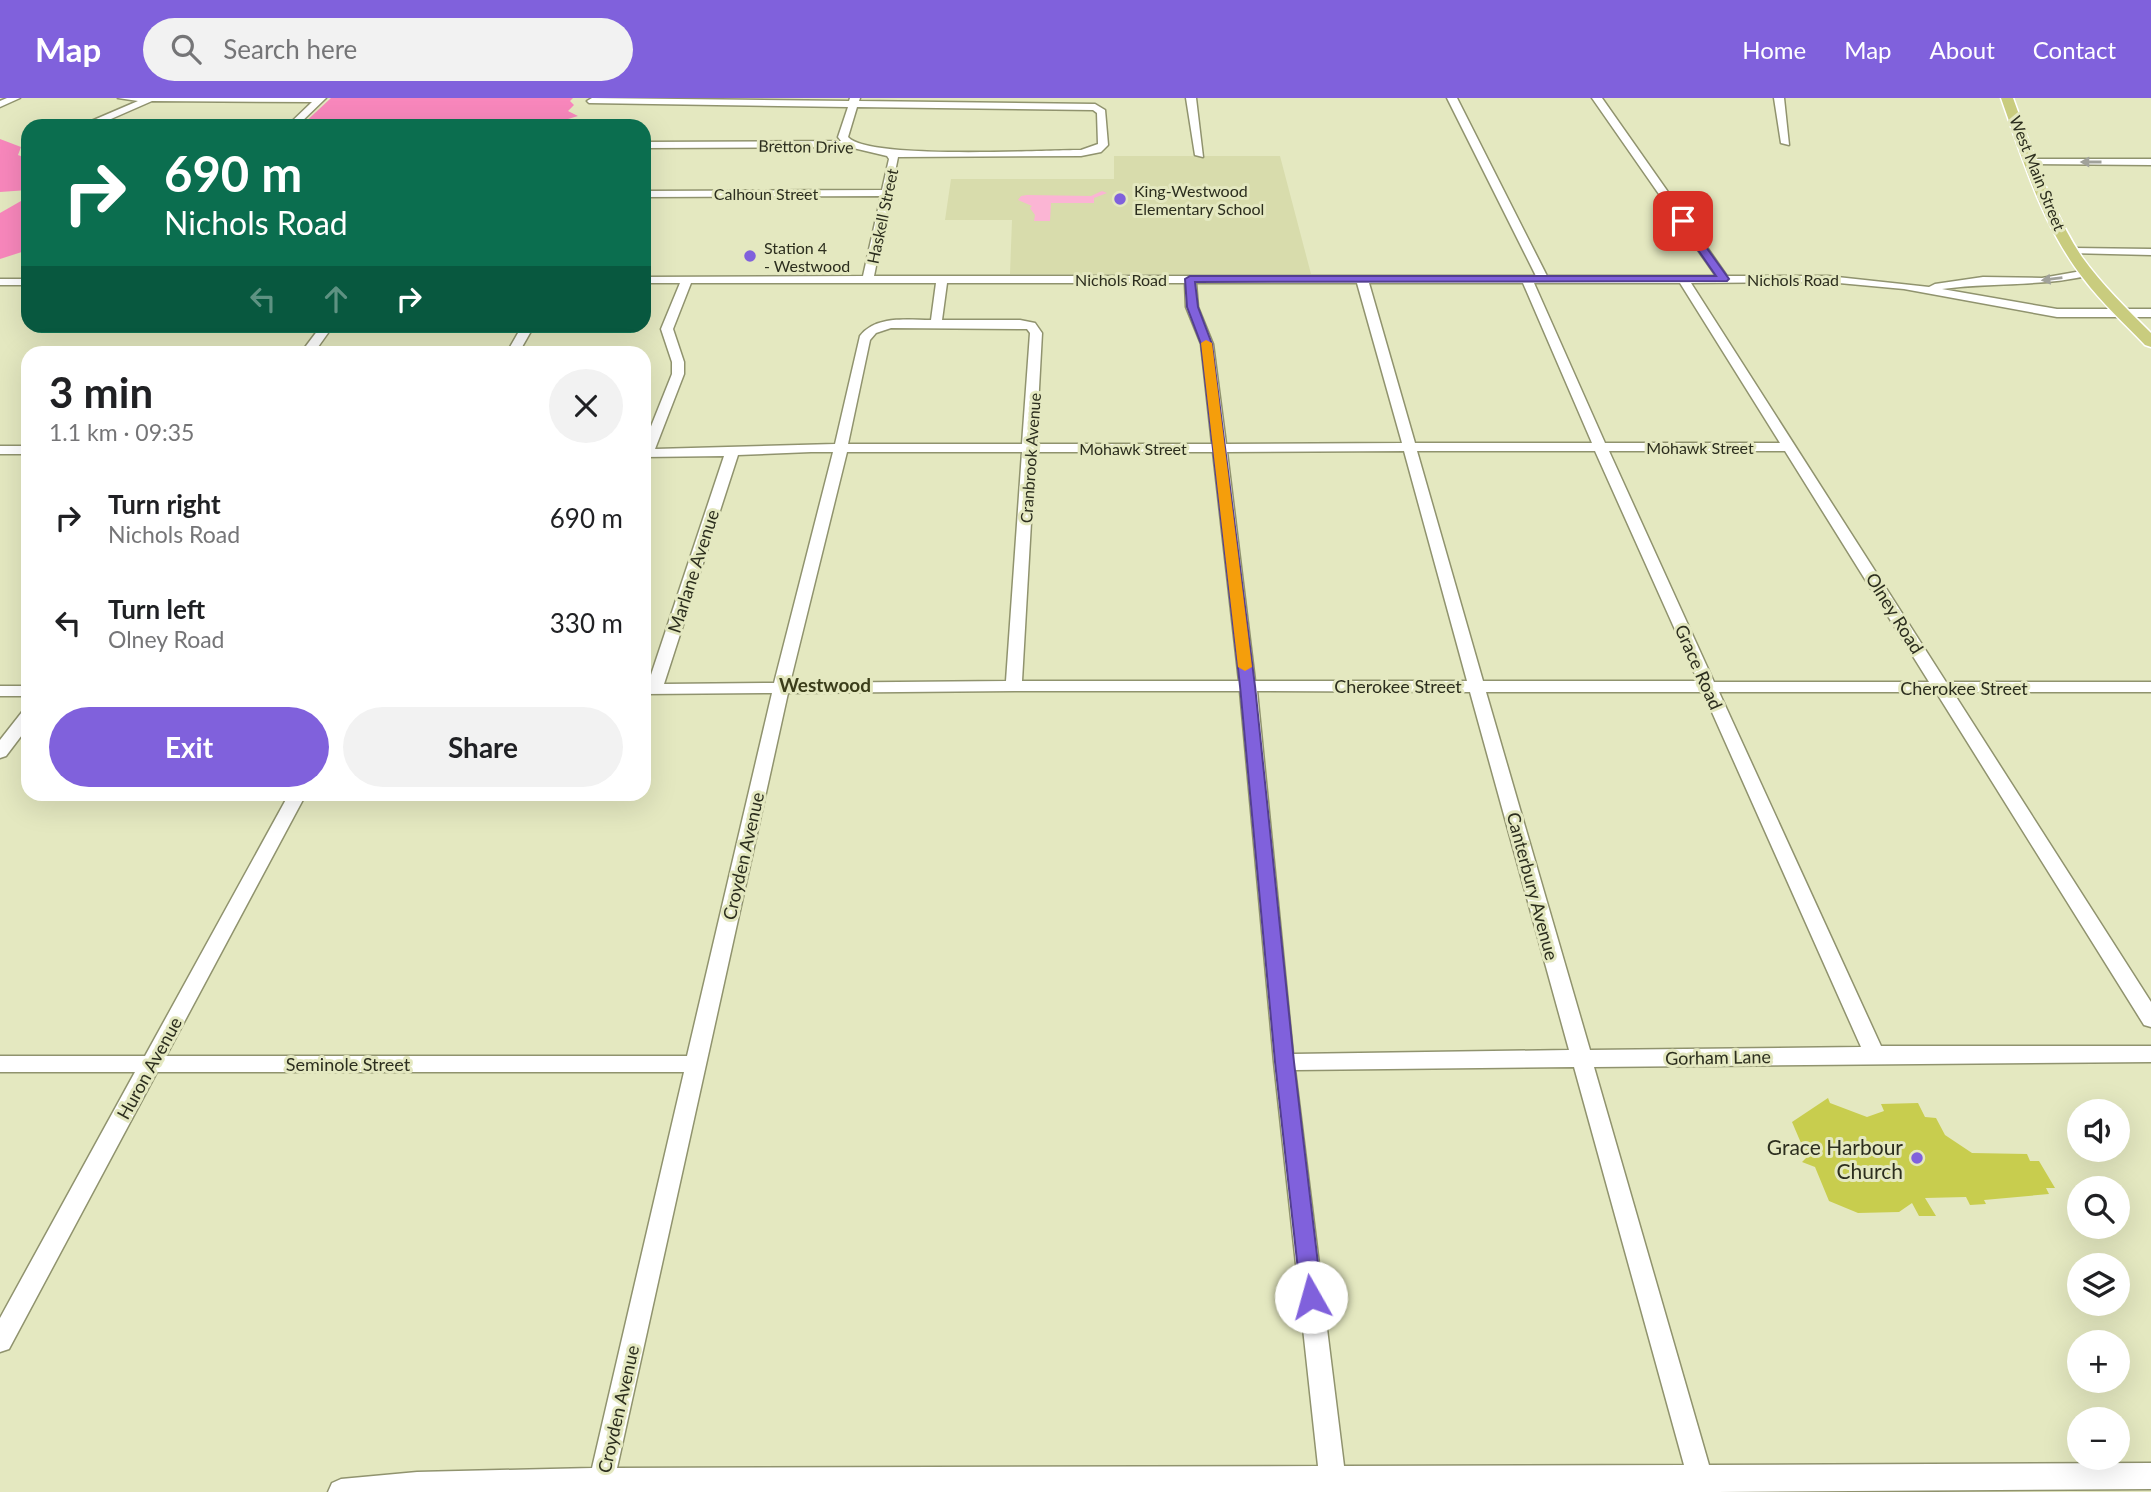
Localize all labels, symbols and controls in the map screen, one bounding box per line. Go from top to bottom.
search box [143,18,633,81]
text: Map [35,29,101,69]
icon: search [167,30,205,68]
text: Search here [223,33,357,65]
text: Home [1742,35,1806,64]
text: Map [1844,35,1892,64]
text: About [1930,35,1995,64]
text: Contact [2033,35,2116,64]
street label: West Main Street [2006,113,2070,234]
street label: Bretton Drive [758,136,854,156]
text: 690 m [164,144,302,202]
icon: right [49,147,140,238]
one-way arrow [2080,156,2102,168]
street label: Haskell Street [863,166,901,265]
place label: King-Westwood Elementary School [1134,181,1264,218]
street label: Calhoun Street [714,184,819,203]
marker: King-Westwood Elementary School [1112,191,1128,207]
pin [1653,191,1713,251]
icon: arrive [1664,202,1702,240]
text: Nichols Road [164,203,348,242]
place label: Station 4 - Westwood [764,238,850,275]
marker: Station 4 - Westwood [742,248,758,264]
street label: Nichols Road [1075,270,1167,289]
street label: Nichols Road [1747,270,1839,289]
one-way arrow [2041,274,2063,285]
icon: left [244,280,282,318]
icon: ahead [317,280,355,318]
icon: right [390,280,428,318]
text: 3 min [49,367,153,417]
button: close [549,369,623,443]
street label: Cranbrook Avenue [1016,392,1044,524]
text: 1.1 km · 09:35 [49,418,194,446]
street label: Mohawk Street [1646,438,1754,457]
street label: Mohawk Street [1079,439,1187,458]
text: Turn right [108,488,221,520]
icon: right [49,499,87,537]
text: 690 m [550,502,623,534]
street label: Marlane Avenue [663,507,723,635]
text: Nichols Road [108,520,240,548]
street label: Olney Road [1862,569,1928,657]
text: Turn left [108,593,205,625]
icon: left [49,604,87,642]
text: 330 m [550,607,623,639]
street label: Grace Road [1670,621,1728,713]
text: Olney Road [108,625,225,653]
district label: Westwood [779,673,871,696]
street label: Cherokee Street [1334,675,1462,697]
street label: Cherokee Street [1900,677,2028,699]
button: Exit [49,707,329,787]
button: Share [343,707,623,787]
street label: Croyden Avenue [718,790,768,922]
street label: Canterbury Avenue [1503,810,1563,962]
street label: Huron Avenue [112,1013,186,1123]
street label: Gorham Lane [1665,1045,1771,1069]
street label: Seminole Street [286,1053,411,1075]
map controls [2067,1099,2130,1470]
button: sound [2067,1099,2130,1162]
place label: Grace Harbour Church [1767,1134,1903,1183]
marker: Grace Harbour Church [1909,1150,1925,1166]
button: search [2067,1176,2130,1239]
button: layers [2067,1253,2130,1316]
position arrow [1274,1260,1348,1334]
button: + [2067,1330,2130,1393]
street label: Croyden Avenue [593,1343,643,1475]
button: − [2067,1407,2130,1470]

